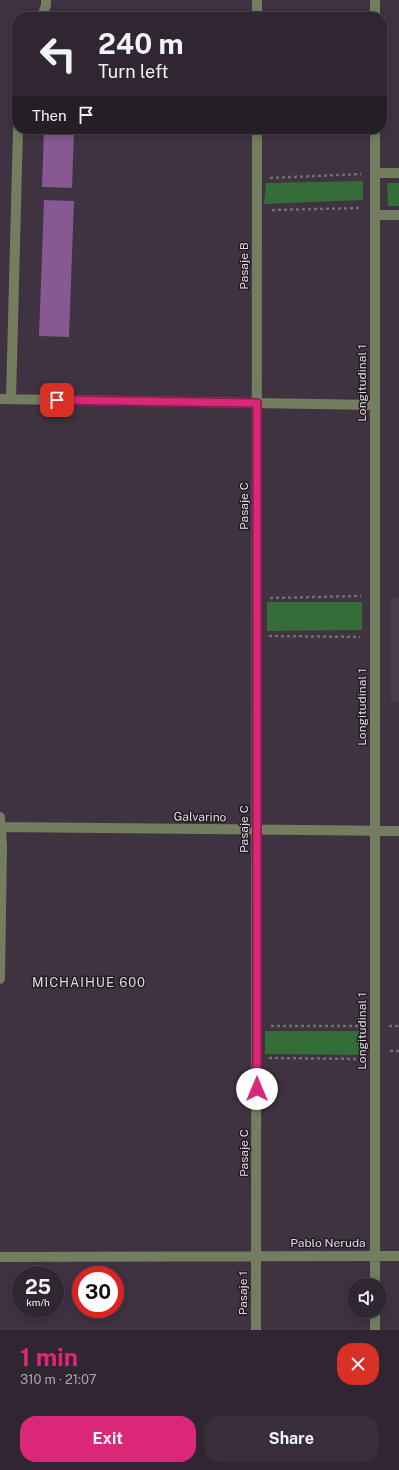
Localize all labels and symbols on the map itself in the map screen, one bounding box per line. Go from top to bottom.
street label: Pasaje B [237,242,251,290]
street label: Longitudinal 1 [355,344,369,422]
pin [40,383,74,417]
street label: Pasaje C [237,482,251,530]
street label: Longitudinal 1 [355,668,369,746]
street label: Pasaje C [237,805,251,853]
street label: Galvarino [173,810,227,824]
district label: MICHAIHUE 600 [32,975,146,990]
street label: Longitudinal 1 [355,992,369,1070]
position arrow [236,1068,278,1110]
street label: Pasaje C [237,1129,251,1177]
street label: Pablo Neruda [290,1236,366,1250]
speed limit sign: 30 [72,1266,124,1318]
street label: Pasaje 1 [236,1271,250,1315]

